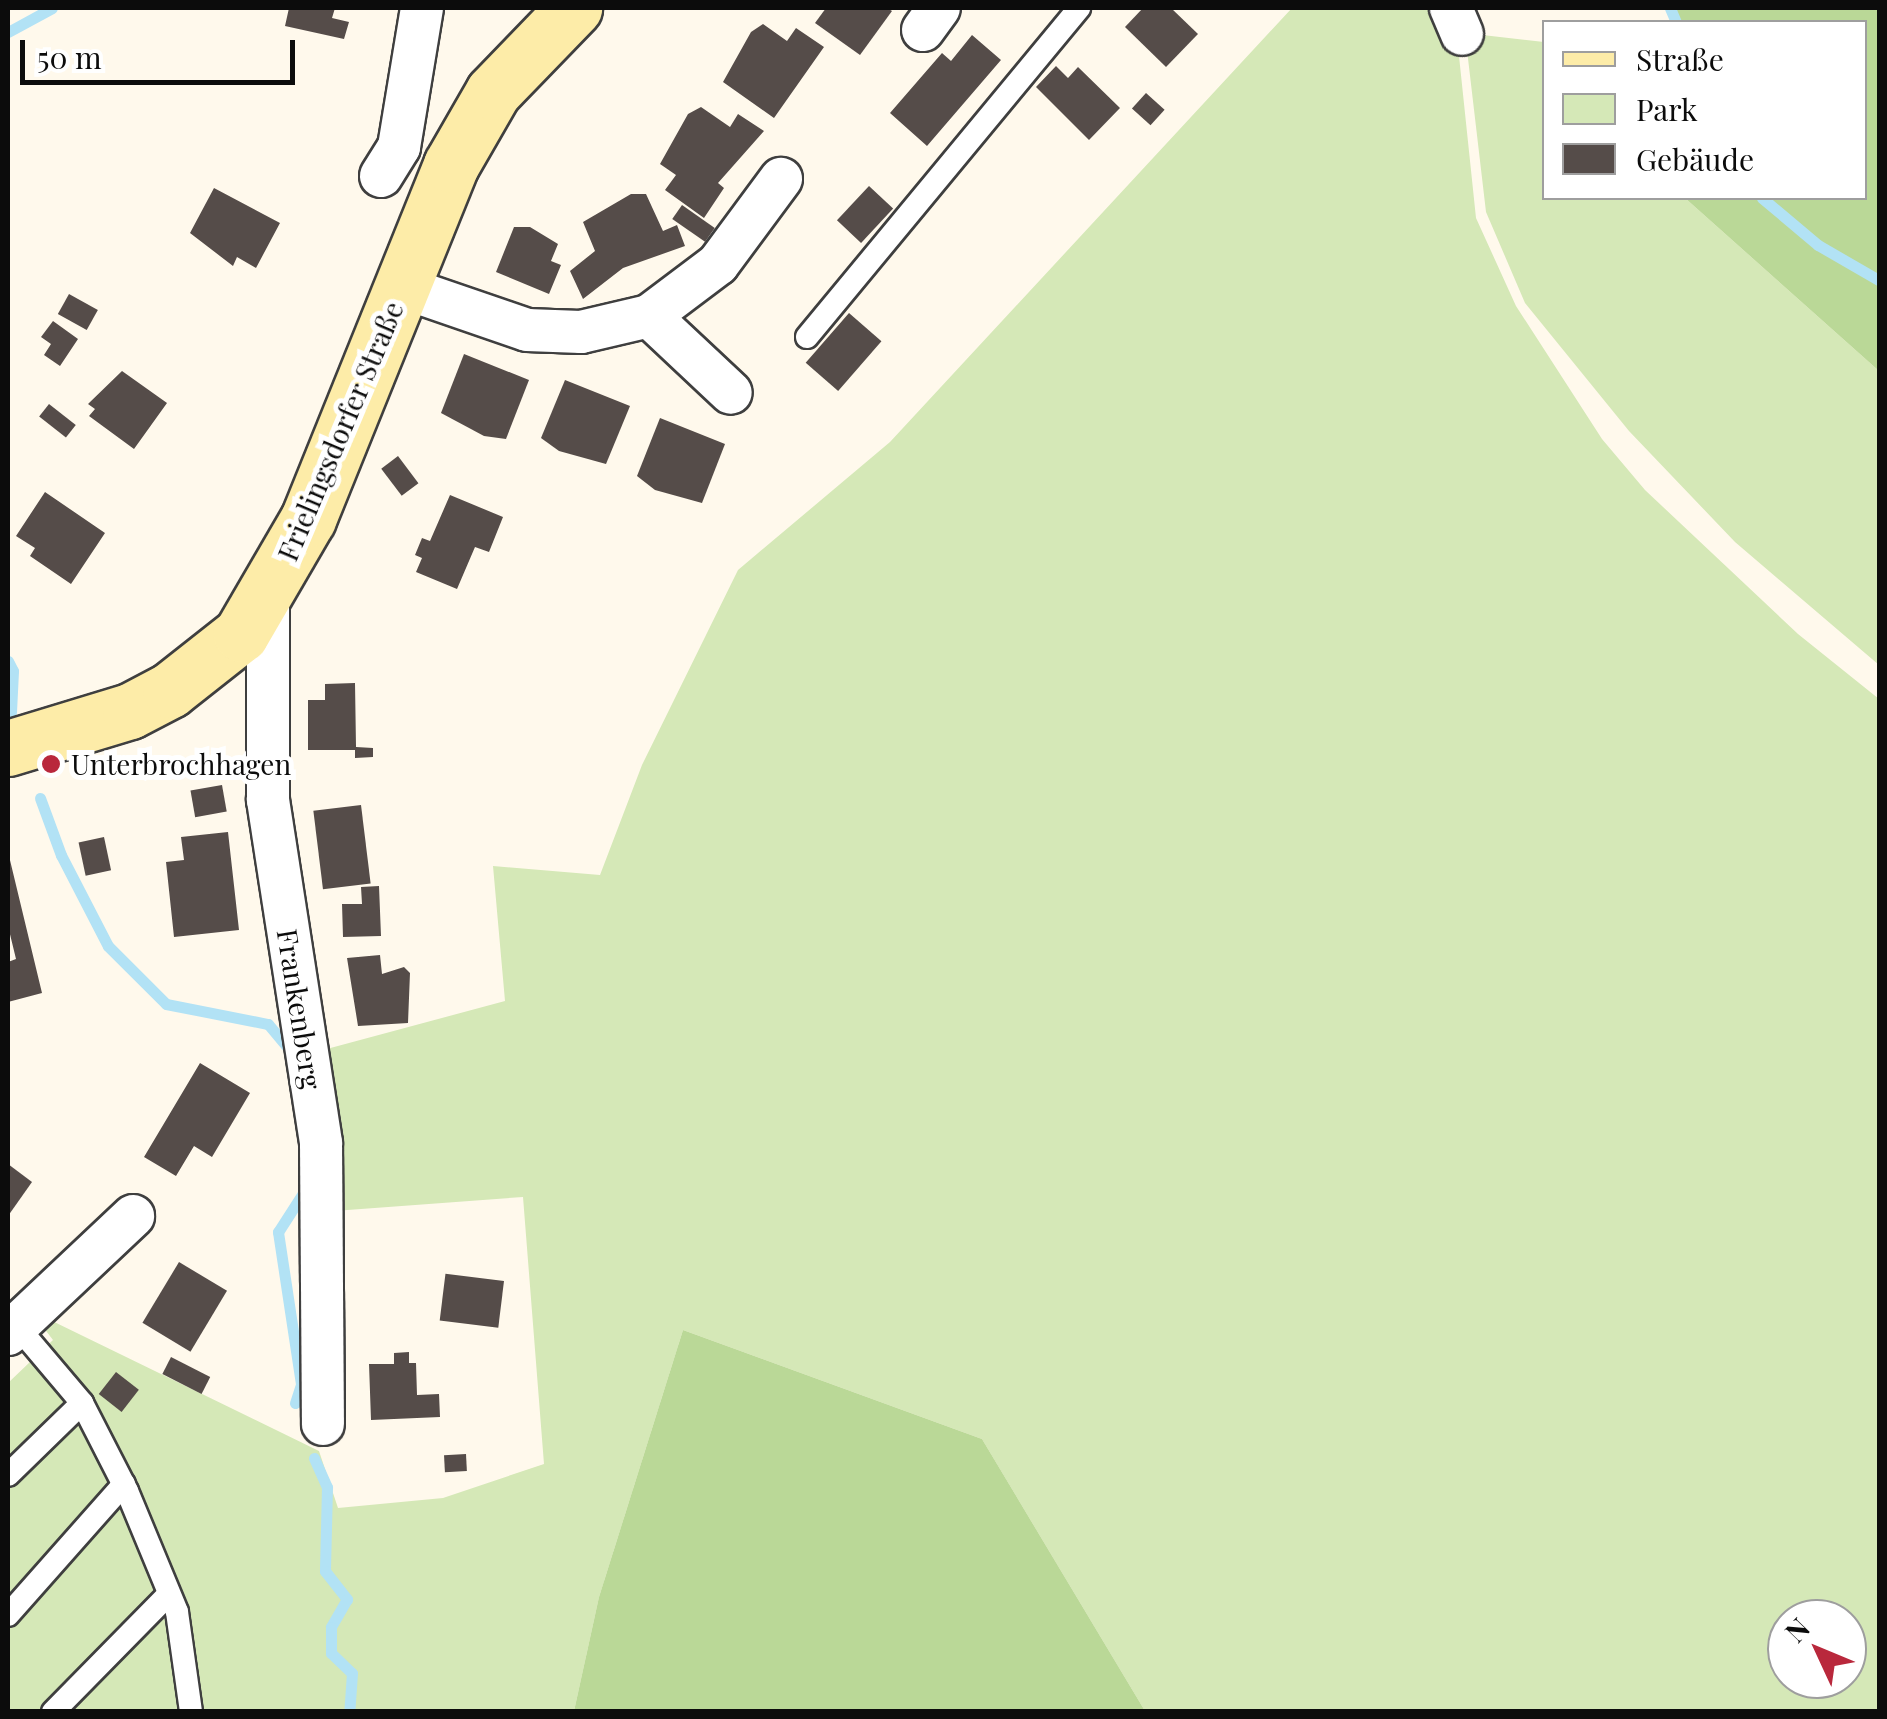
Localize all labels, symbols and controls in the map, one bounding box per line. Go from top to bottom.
scale bar [25,20,300,82]
legend [1542,20,1867,200]
text: 50 m [37,37,102,77]
text: Straße [1636,39,1724,79]
text: Park [1636,89,1698,129]
text: Gebäude [1636,139,1754,179]
street label: Frielingsdorfer Straße [270,296,410,566]
place label: Unterbrochhagen [71,747,291,781]
marker: Unterbrochhagen [40,753,62,775]
street label: Frankenberg [271,927,329,1091]
north arrow [1767,1599,1867,1699]
text: N [1776,1609,1817,1649]

